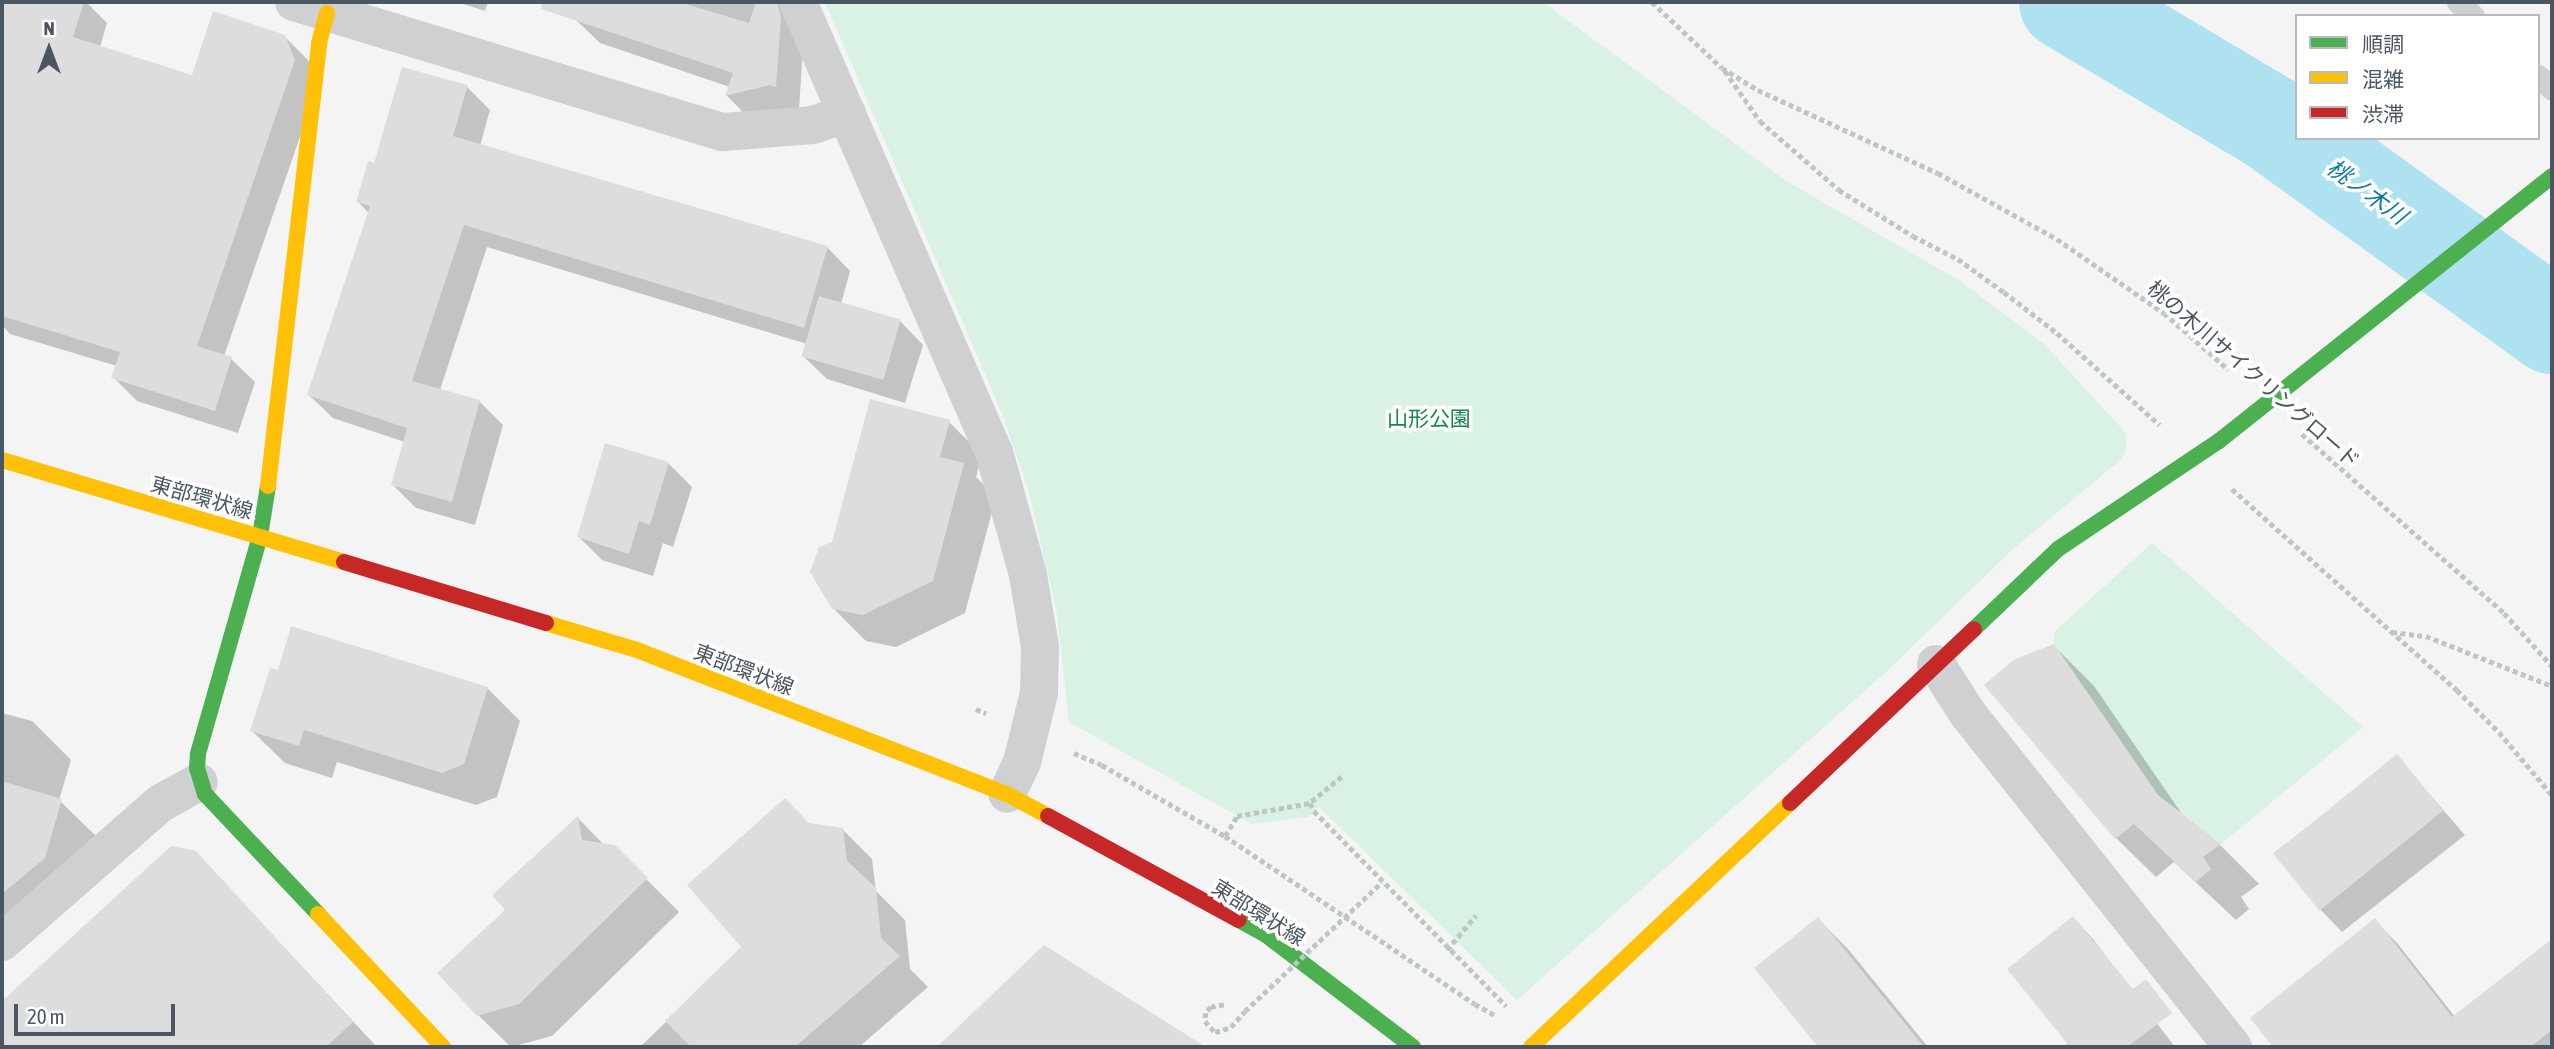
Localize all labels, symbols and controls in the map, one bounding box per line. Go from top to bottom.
north arrow [14,14,84,84]
legend [2295,14,2540,140]
text: N [43,17,55,39]
text: 順調 [2362,32,2404,56]
text: 混雑 [2362,67,2404,91]
text: 渋滞 [2362,102,2404,126]
water label: 桃ノ木川 [2322,154,2412,230]
street label: 桃の木川サイクリングロード [2143,275,2365,473]
park label: 山形公園 [1387,405,1471,431]
street label: 東部環状線 [148,470,256,524]
street label: 東部環状線 [690,638,798,700]
street label: 東部環状線 [1208,873,1310,951]
scale bar [18,990,178,1034]
text: 20 m [27,1004,65,1028]

